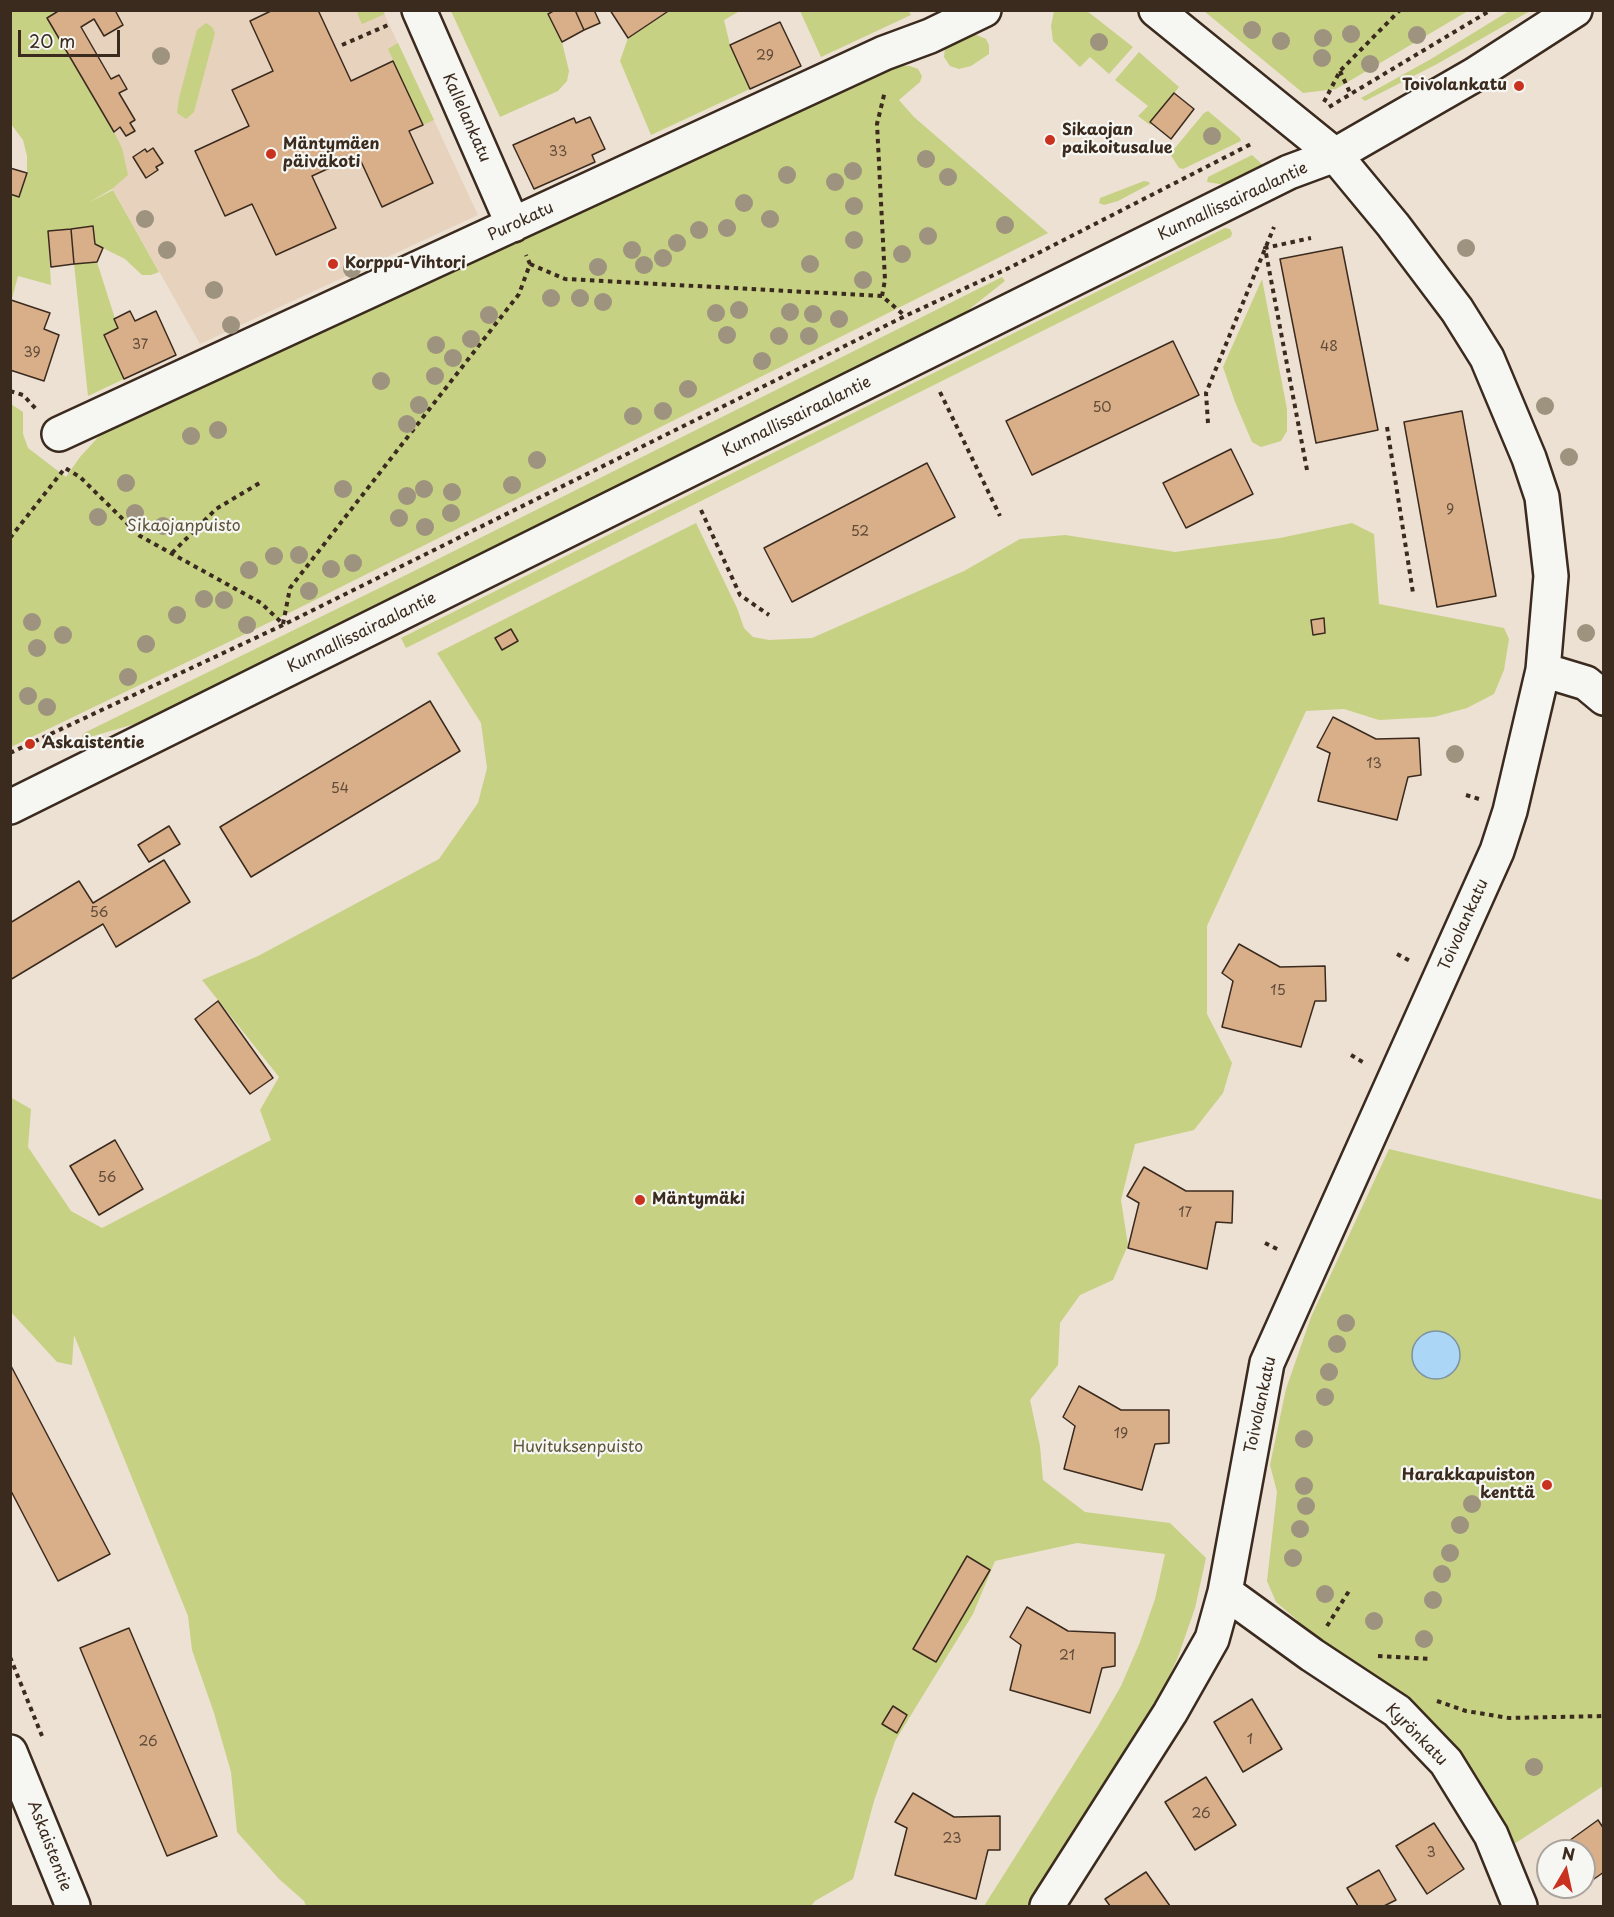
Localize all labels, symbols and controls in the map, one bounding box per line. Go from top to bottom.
scale bar [21,18,123,56]
text: 20 m [29,27,75,54]
house number: 29 [756,48,774,64]
street label: Kallelankatu [438,70,494,166]
place label: Toivolankatu [1402,76,1507,96]
marker: Toivolankatu [1512,79,1526,93]
place label: Sikaojan paikoitusalue [1062,121,1172,159]
marker: Sikaojan paikoitusalue [1043,133,1057,147]
place label: Mäntymäen päiväkoti [283,135,379,173]
house number: 33 [549,144,567,160]
marker: Mäntymäen päiväkoti [264,147,278,161]
street label: Kunnallissairaalantie [1155,159,1311,245]
street label: Purokatu [485,198,557,246]
place label: Korppu-Vihtori [345,254,466,274]
marker: Korppu-Vihtori [326,257,340,271]
house number: 37 [132,337,148,353]
house number: 48 [1320,339,1338,355]
house number: 39 [23,345,41,361]
street label: Kunnallissairaalantie [719,373,875,461]
house number: 50 [1092,400,1112,416]
house number: 9 [1446,502,1454,518]
park label: Sikaojanpuisto [127,517,241,537]
house number: 52 [851,524,869,540]
street label: Kunnallissairaalantie [284,589,440,677]
place label: Askaistentie [42,734,144,754]
marker: Askaistentie [23,737,37,751]
house number: 13 [1366,756,1382,772]
house number: 54 [331,781,349,797]
street label: Toivolankatu [1435,876,1493,974]
house number: 56 [90,905,108,921]
house number: 15 [1270,983,1286,999]
house number: 56 [98,1170,116,1186]
place label: Mäntymäki [652,1190,745,1210]
marker: Mäntymäki [633,1193,647,1207]
house number: 17 [1178,1205,1192,1221]
street label: Toivolankatu [1241,1355,1281,1455]
house number: 19 [1114,1426,1128,1442]
park label: Huvituksenpuisto [513,1438,643,1458]
place label: Harakkapuiston kenttä [1402,1466,1535,1504]
marker: Harakkapuiston kenttä [1540,1478,1554,1492]
house number: 21 [1059,1648,1075,1664]
street label: Kyrönkatu [1381,1700,1451,1770]
house number: 1 [1247,1732,1253,1748]
house number: 26 [138,1734,158,1750]
street label: Askaistentie [23,1798,75,1894]
house number: 26 [1191,1806,1211,1822]
house number: 23 [943,1831,961,1847]
north arrow [1536,1839,1596,1899]
text: N [1560,1840,1577,1866]
house number: 3 [1426,1845,1436,1861]

